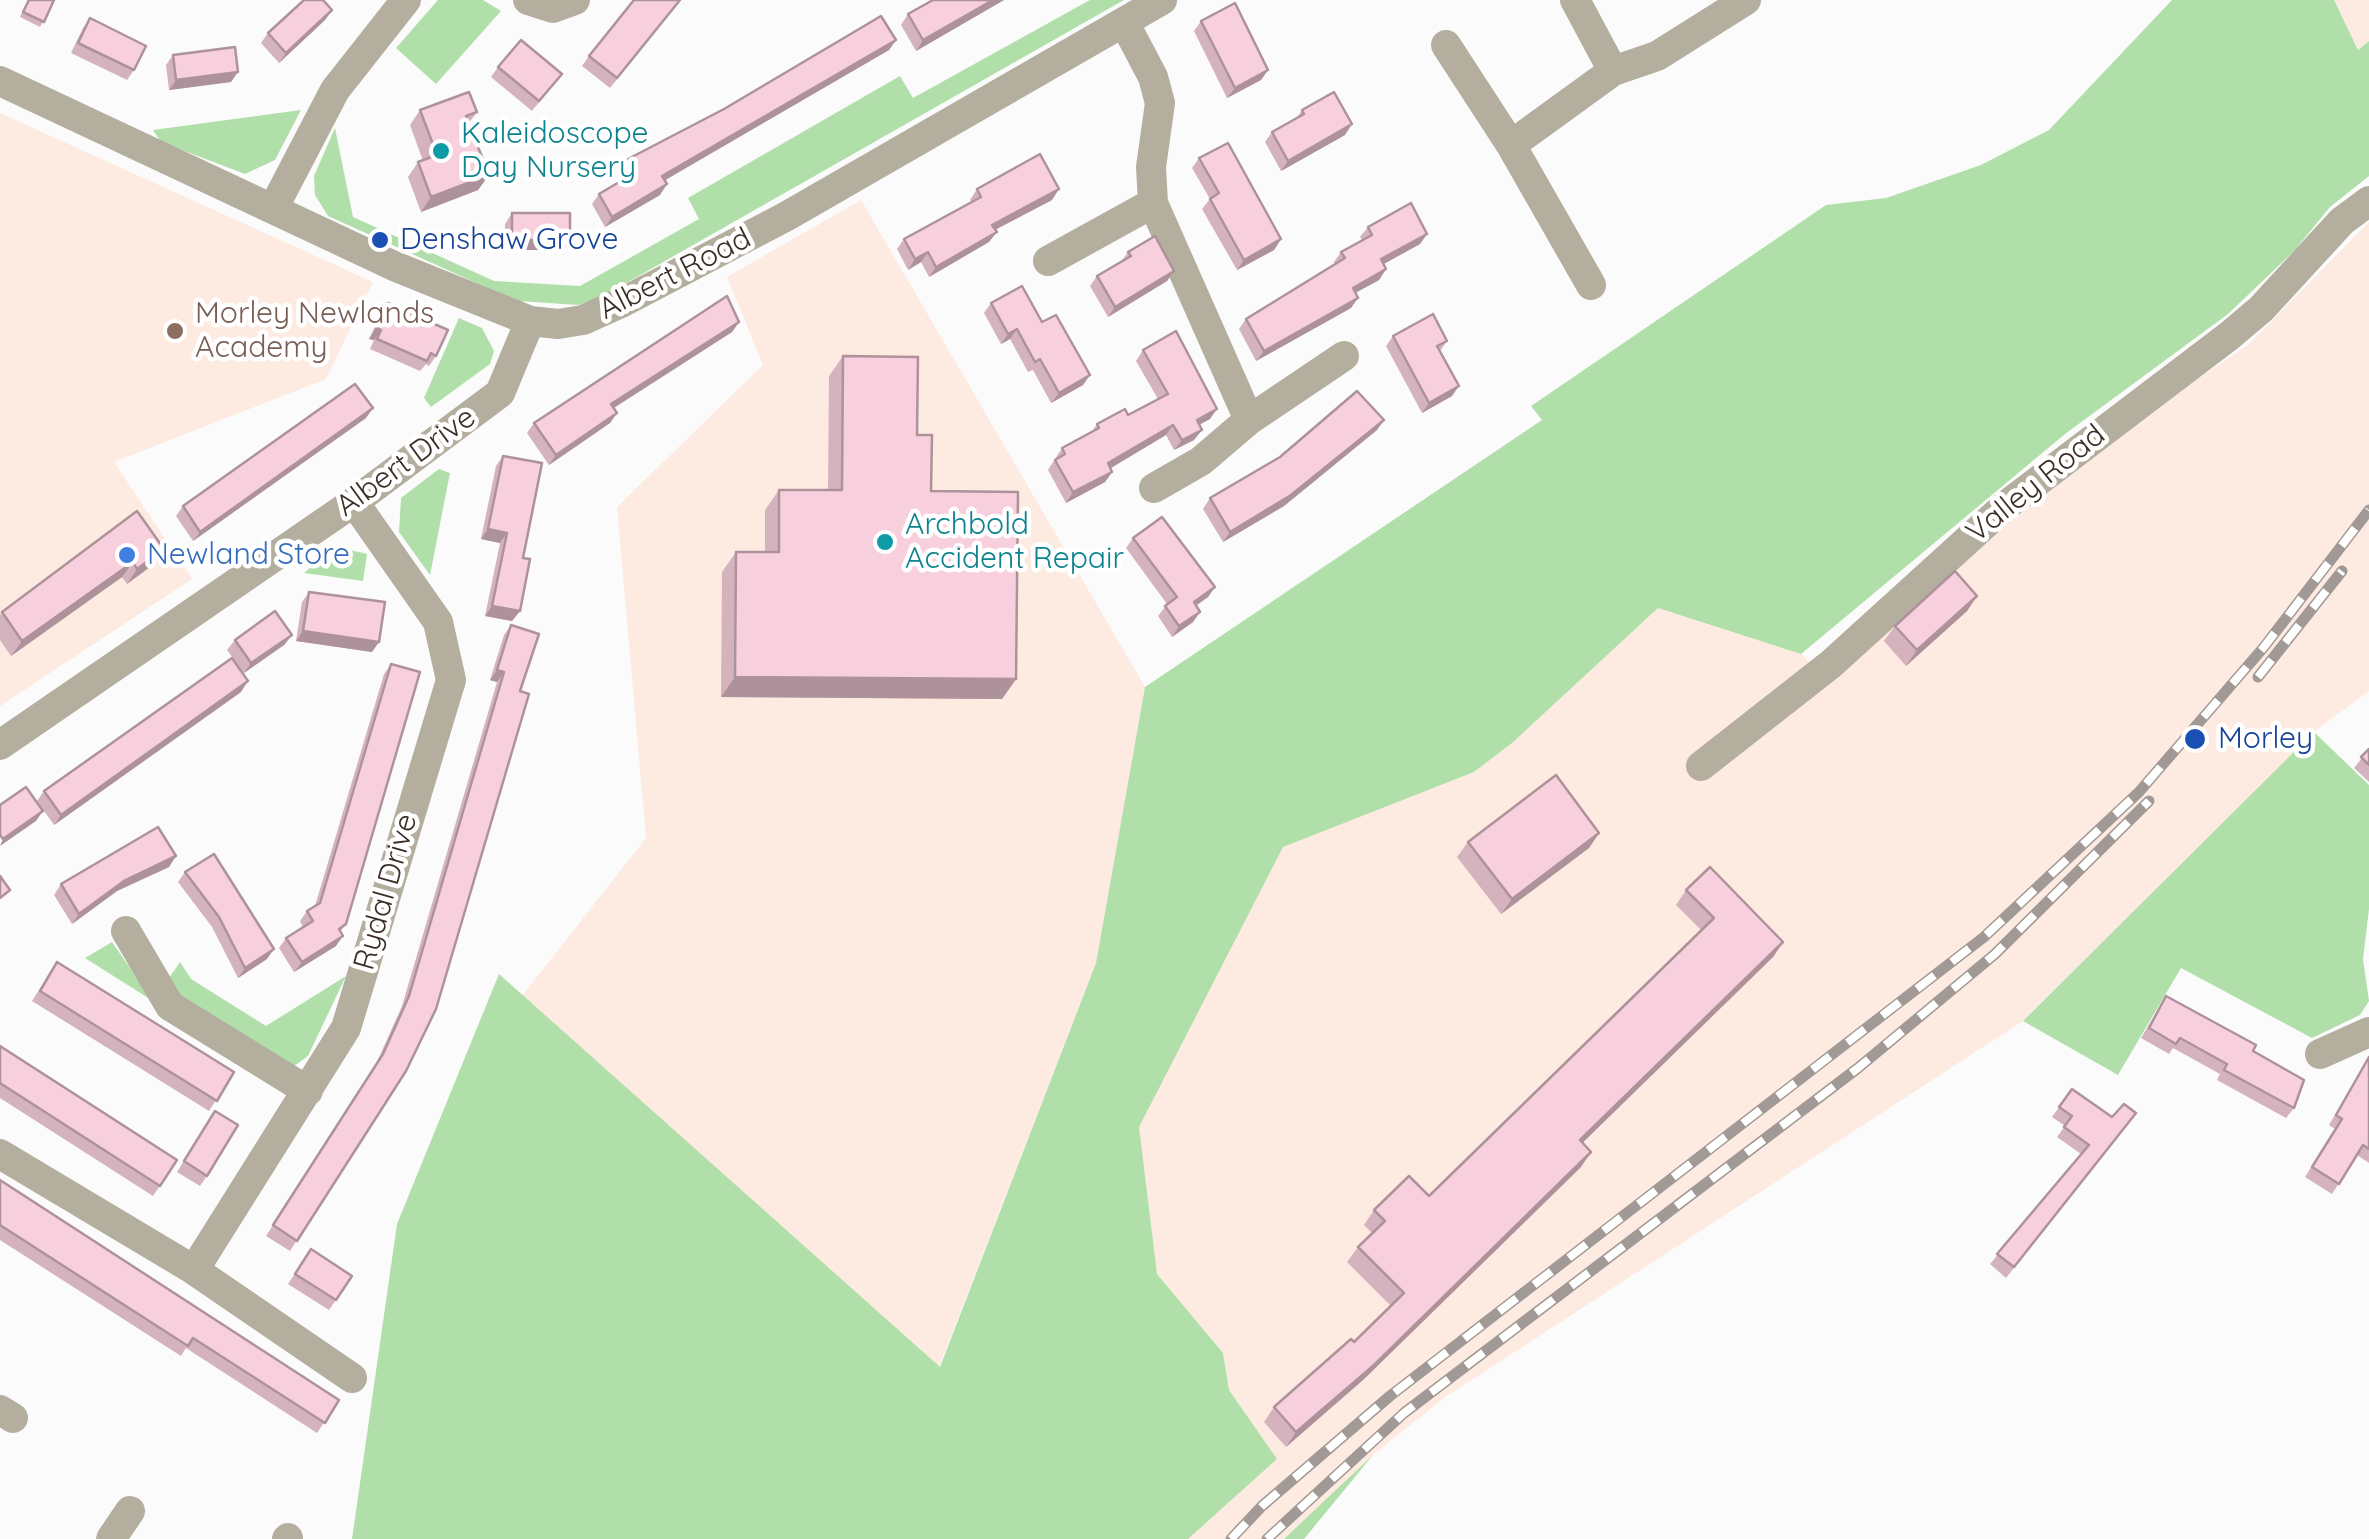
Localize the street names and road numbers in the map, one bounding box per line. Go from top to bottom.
street label: Albert Road [593,220,757,328]
street label: Albert Drive [329,399,483,525]
street label: Valley Road [1960,417,2112,551]
street label: Rydal Drive [347,810,425,974]

